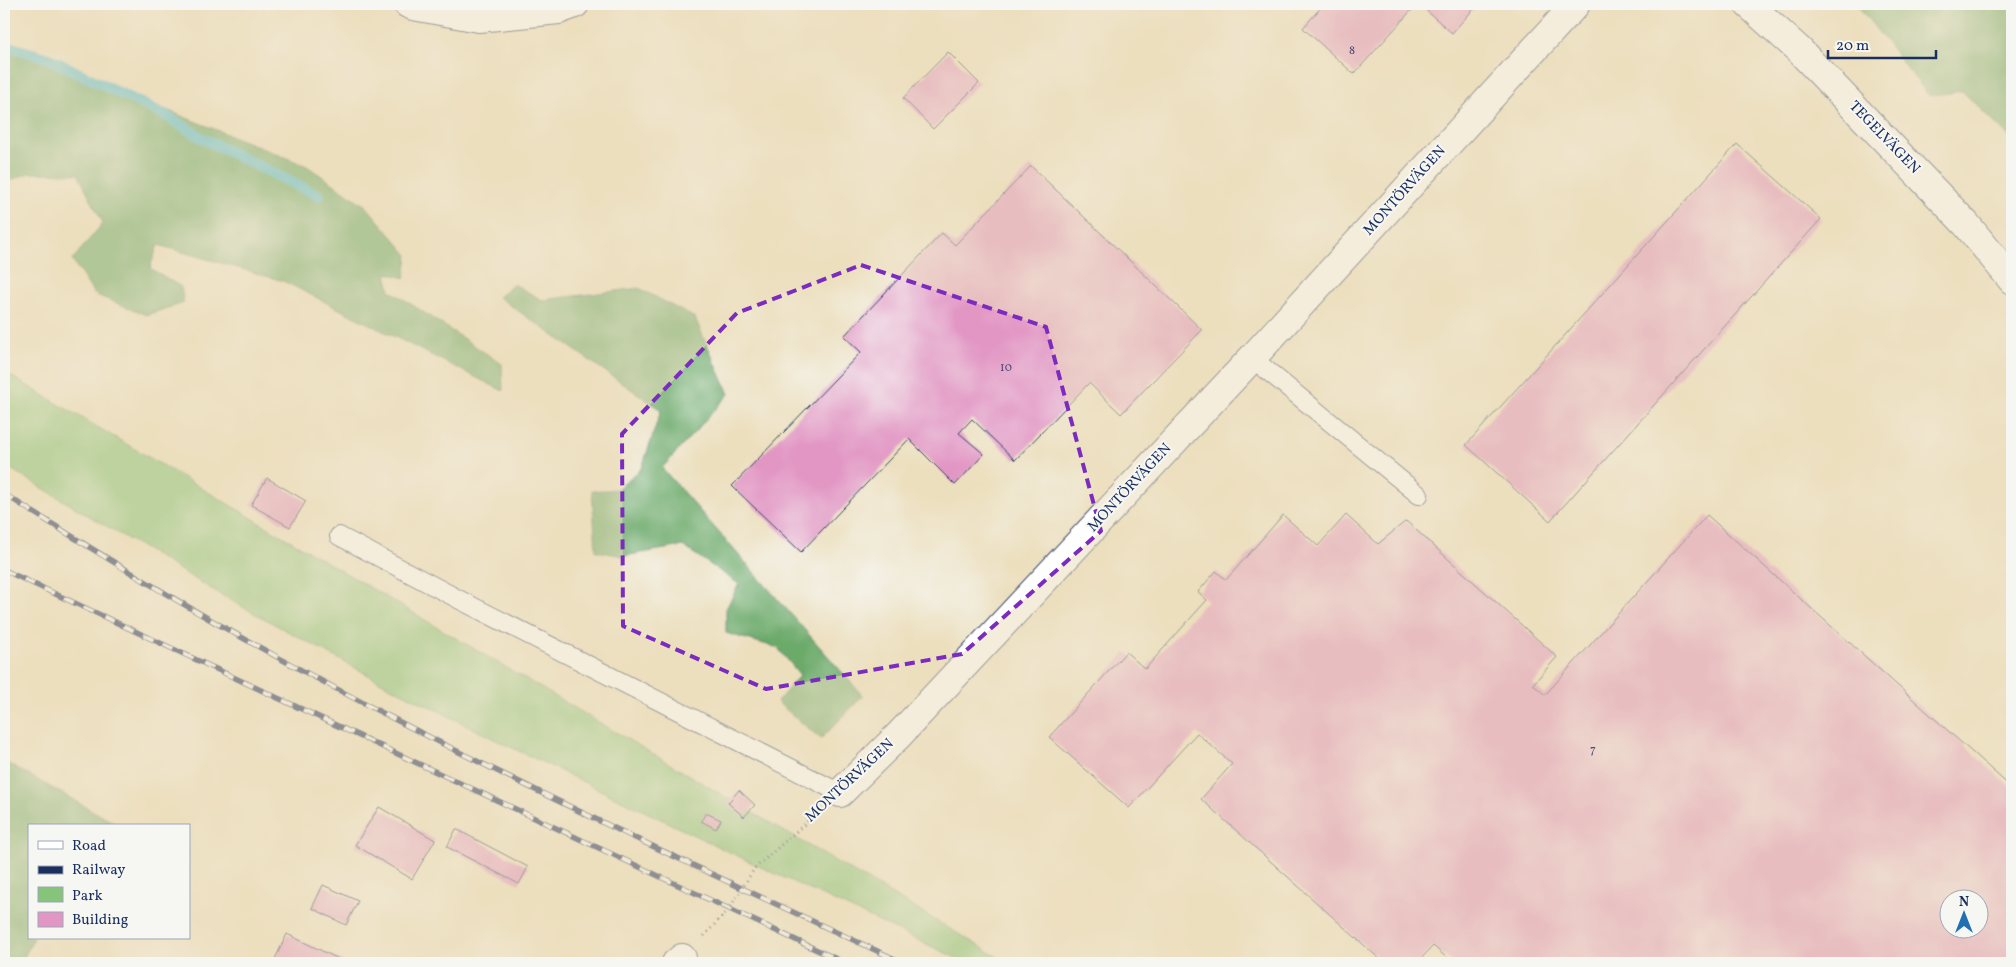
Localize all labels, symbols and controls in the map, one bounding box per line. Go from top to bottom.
scale bar [1828,28,1936,60]
text: 20 m [1836,36,1869,57]
house number: 8 [1349,43,1355,59]
street label: TEGELVÄGEN [1844,97,1924,179]
street label: MONTÖRVÄGEN [1359,141,1451,241]
house number: 10 [1000,360,1012,376]
street label: MONTÖRVÄGEN [1083,439,1177,537]
street label: MONTÖRVÄGEN [801,734,899,828]
house number: 7 [1590,742,1596,758]
legend [28,824,190,940]
text: Road [72,836,106,857]
text: Railway [72,860,125,881]
text: Park [72,886,103,907]
north arrow [1938,890,1988,940]
text: N [1959,893,1969,912]
text: Building [72,910,129,931]

